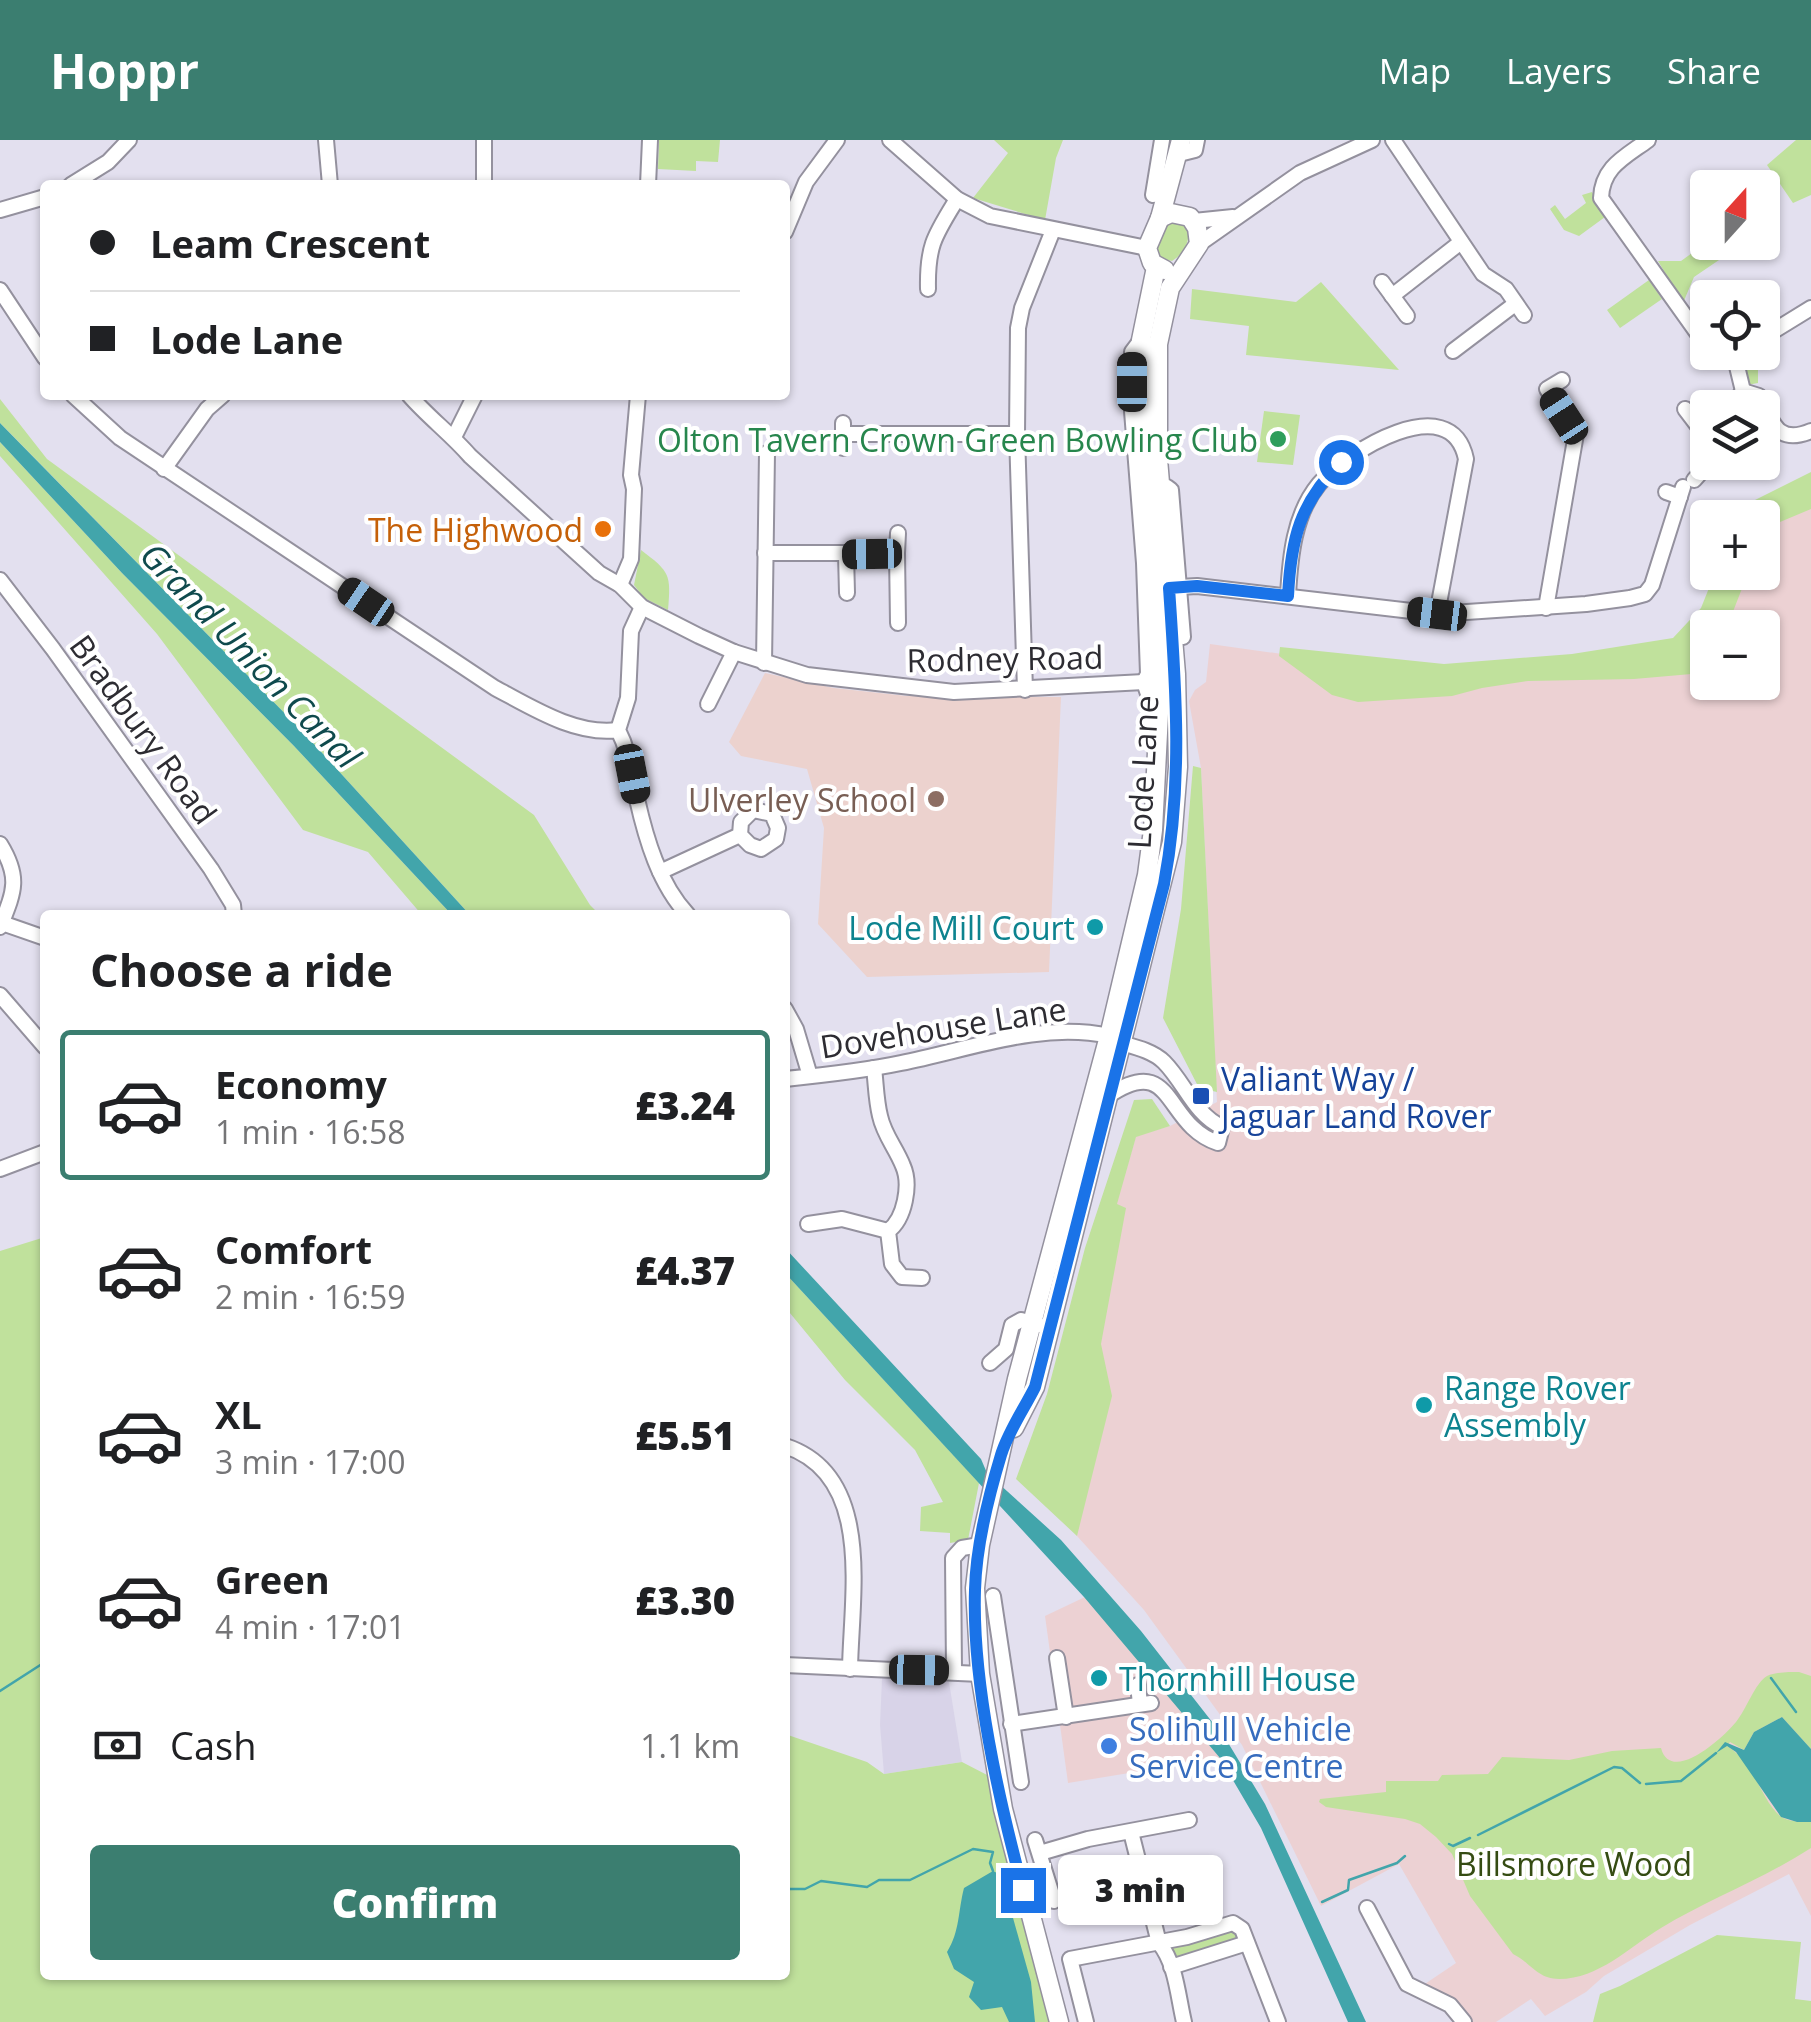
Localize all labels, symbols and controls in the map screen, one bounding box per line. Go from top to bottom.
text: Hoppr [50,38,199,103]
text: Map [1379,47,1451,94]
text: Layers [1506,47,1612,94]
text: Share [1667,47,1761,94]
north arrow [1690,170,1780,260]
map controls [1690,170,1780,700]
text: Leam Crescent [150,217,430,269]
button: locate [1690,280,1780,370]
text: Lode Lane [150,313,343,365]
car [1117,352,1147,412]
car [1535,383,1593,449]
button: layers [1690,390,1780,480]
place label: Olton Tavern Crown Green Bowling Club [657,418,1258,461]
marker: Olton Tavern Crown Green Bowling Club [1267,428,1289,450]
route start [1319,440,1364,485]
button: + [1690,500,1780,590]
place label: The Highwood [368,508,583,551]
marker: The Highwood [592,518,614,540]
water label: Grand Union Canal [131,532,372,779]
car [842,538,902,570]
car [333,573,399,631]
car [1405,595,1469,633]
button: − [1690,610,1780,700]
street label: Bradbury Road [61,626,227,832]
street label: Rodney Road [906,635,1104,681]
street label: Lode Lane [1117,694,1167,850]
car [612,742,652,806]
place label: Ulverley School [688,778,916,821]
marker: Ulverley School [925,788,947,810]
place label: Lode Mill Court [848,906,1075,949]
marker: Lode Mill Court [1084,916,1106,938]
text: Choose a ride [90,939,393,1000]
street label: Dovehouse Lane [817,986,1069,1068]
place label: Valiant Way / Jaguar Land Rover [1218,1057,1492,1137]
text: Economy [215,1058,387,1110]
icon: car [95,1060,185,1150]
text: £3.24 [635,1079,735,1131]
marker: Valiant Way / Jaguar Land Rover [1190,1085,1212,1107]
text: 1 min · 16:58 [215,1110,406,1153]
text: Comfort [215,1223,372,1275]
icon: car [95,1225,185,1315]
text: £4.37 [635,1244,735,1296]
text: 2 min · 16:59 [215,1275,406,1318]
place label: Range Rover Assembly [1444,1366,1631,1446]
text: XL [215,1388,262,1440]
icon: car [95,1390,185,1480]
marker: Range Rover Assembly [1413,1394,1435,1416]
text: £5.51 [635,1409,735,1461]
text: 3 min · 17:00 [215,1440,406,1483]
text: Green [215,1553,330,1605]
icon: car [95,1555,185,1645]
text: £3.30 [635,1574,735,1626]
text: 4 min · 17:01 [215,1605,406,1648]
car [889,1654,949,1686]
place label: Thornhill House [1119,1657,1356,1700]
marker: Thornhill House [1088,1667,1110,1689]
place label: Solihull Vehicle Service Centre [1129,1707,1352,1787]
icon: cash [90,1718,145,1773]
text: Cash [170,1719,256,1771]
text: 1.1 km [640,1724,740,1767]
marker: Solihull Vehicle Service Centre [1098,1735,1120,1757]
park label: Billsmore Wood [1456,1842,1692,1885]
button: Confirm [90,1845,740,1960]
callout: 3 min [1058,1855,1223,1925]
route end [1001,1868,1046,1913]
text: 3 min [1095,1868,1186,1911]

